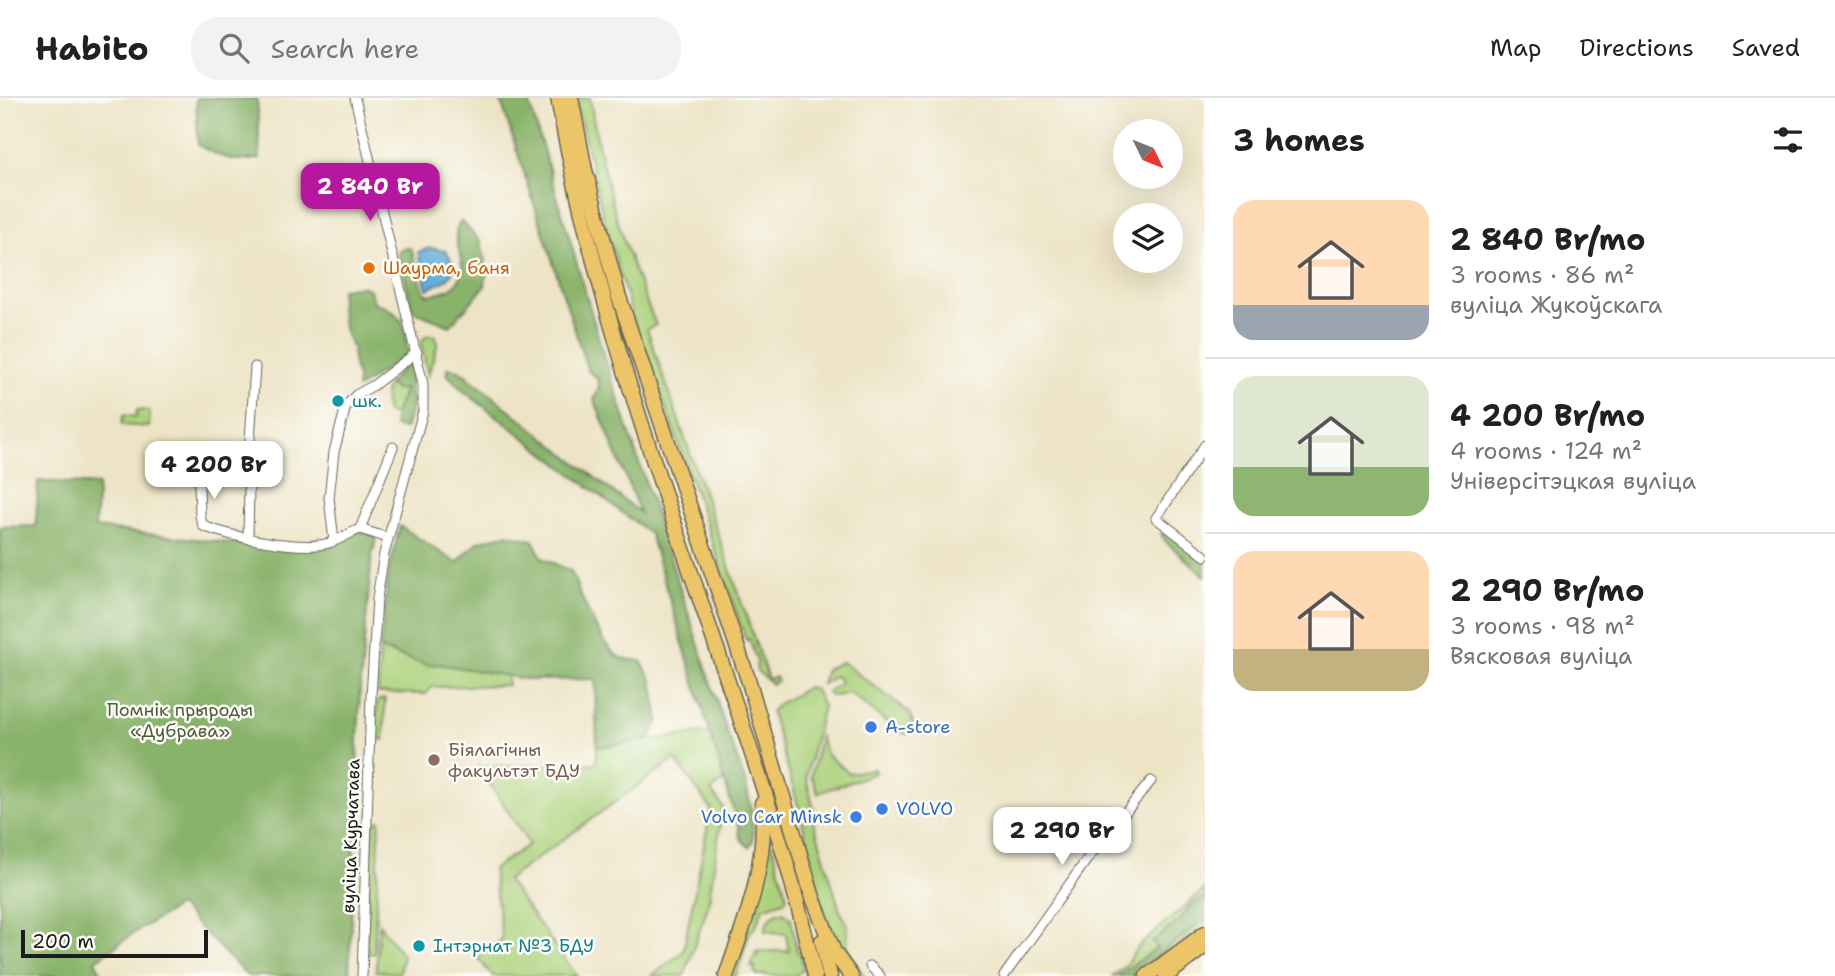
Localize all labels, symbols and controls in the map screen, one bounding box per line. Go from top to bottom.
search box [191,17,681,80]
text: Habito [35,26,149,71]
icon: search [215,29,253,67]
text: Search here [271,31,419,66]
text: Map [1490,32,1541,64]
text: Directions [1579,32,1694,64]
text: Saved [1732,32,1800,64]
north arrow [1113,119,1183,189]
map controls [1113,119,1183,273]
text: 3 homes [1233,120,1365,161]
icon: filters [1769,121,1807,159]
pin: 2 840 Br [298,164,442,223]
text: 2 840 Br [317,171,423,201]
button: layers [1113,203,1183,273]
text: 2 840 Br/mo [1450,219,1646,260]
icon: home [1289,228,1373,312]
place label: Шаурма, баня [383,256,510,280]
marker: Шаурма, баня [361,260,377,276]
text: 3 rooms · 86 m² [1450,260,1635,290]
text: вуліца Жукоўскага [1450,290,1662,320]
place label: шк. [352,389,382,413]
marker: шк. [330,393,346,409]
text: 4 200 Br/mo [1450,395,1645,436]
icon: home [1289,404,1373,488]
text: 4 rooms · 124 m² [1450,436,1642,466]
pin: 4 200 Br [142,442,286,501]
text: 4 200 Br [161,449,267,479]
text: Універсітэцкая вуліца [1450,466,1696,496]
text: 2 290 Br/mo [1450,570,1644,611]
icon: home [1289,579,1373,663]
text: 3 rooms · 98 m² [1450,611,1635,641]
text: Вясковая вуліца [1450,641,1632,671]
park label: Помнік прыроды «Дубрава» [107,698,253,743]
place label: А-store [885,715,950,739]
marker: А-store [863,719,879,735]
place label: Біялагічны факультэт БДУ [448,738,580,783]
marker: Біялагічны факультэт БДУ [426,752,442,768]
street label: вуліца Курчатава [336,758,366,914]
place label: VOLVO [896,797,953,821]
marker: VOLVO [874,801,890,817]
place label: Volvo Car Minsk [700,805,842,829]
pin: 2 290 Br [990,808,1134,867]
marker: Volvo Car Minsk [848,809,864,825]
text: 2 290 Br [1009,815,1115,845]
scale bar [21,927,208,959]
text: 200 m [32,929,94,954]
place label: Інтэрнат №3 БДУ [433,934,594,958]
marker: Інтэрнат №3 БДУ [411,938,427,954]

